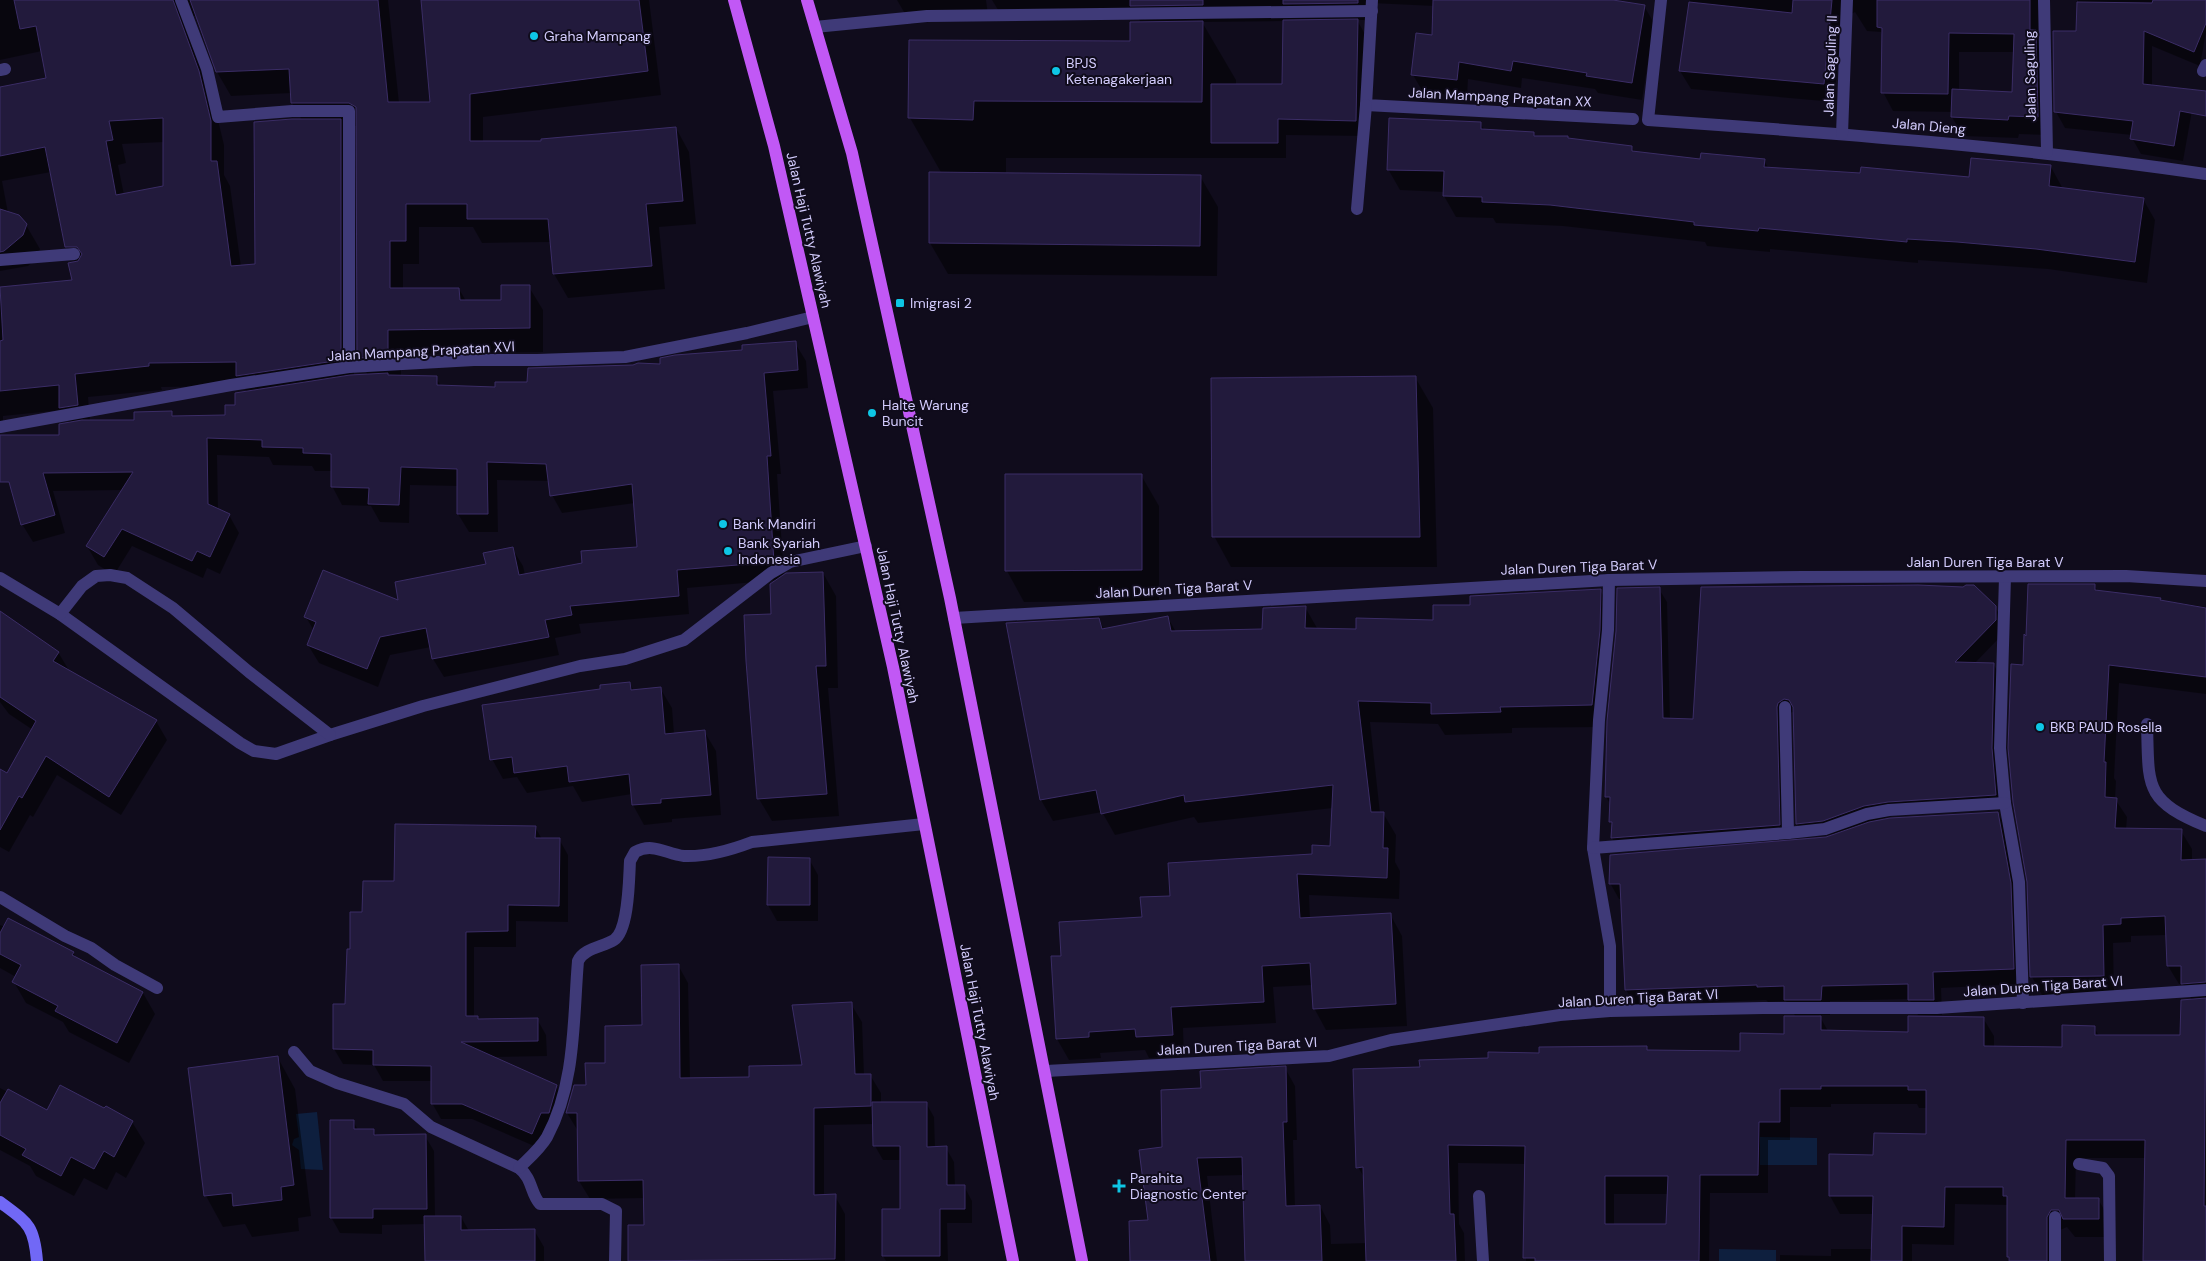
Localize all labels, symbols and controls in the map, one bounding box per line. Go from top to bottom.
street label: Jalan Saguling II [1819,15,1841,117]
place label: Graha Mampang [544,27,651,45]
marker: Graha Mampang [528,30,540,42]
street label: Jalan Saguling [2020,30,2040,122]
place label: BPJS Ketenagakerjaan [1066,54,1172,88]
marker: BPJS Ketenagakerjaan [1050,65,1062,77]
street label: Jalan Mampang Prapatan XX [1408,83,1592,111]
street label: Jalan Dieng [1891,114,1967,138]
street label: Jalan Haji Tutty Alawiyah [782,150,836,310]
place label: Imigrasi 2 [910,294,972,312]
marker: Imigrasi 2 [894,297,906,309]
street label: Jalan Mampang Prapatan XVI [327,337,515,365]
place label: Halte Warung Buncit [882,396,969,430]
marker: Halte Warung Buncit [866,407,878,419]
place label: Bank Mandiri [733,515,816,533]
marker: Bank Mandiri [717,518,729,530]
place label: Bank Syariah Indonesia [738,534,820,568]
marker: Bank Syariah Indonesia [722,545,734,557]
street label: Jalan Haji Tutty Alawiyah [873,545,923,705]
street label: Jalan Duren Tiga Barat V [1906,553,2064,571]
street label: Jalan Duren Tiga Barat V [1500,555,1658,579]
street label: Jalan Duren Tiga Barat V [1095,576,1253,602]
place label: BKB PAUD Rosella [2050,718,2162,736]
marker: BKB PAUD Rosella [2034,721,2046,733]
street label: Jalan Haji Tutty Alawiyah [956,942,1004,1102]
street label: Jalan Duren Tiga Barat VI [1962,971,2124,1001]
street label: Jalan Duren Tiga Barat VI [1557,985,1719,1011]
street label: Jalan Duren Tiga Barat VI [1156,1033,1318,1059]
place label: Parahita Diagnostic Center [1130,1169,1247,1203]
marker: Parahita Diagnostic Center [1112,1179,1126,1193]

